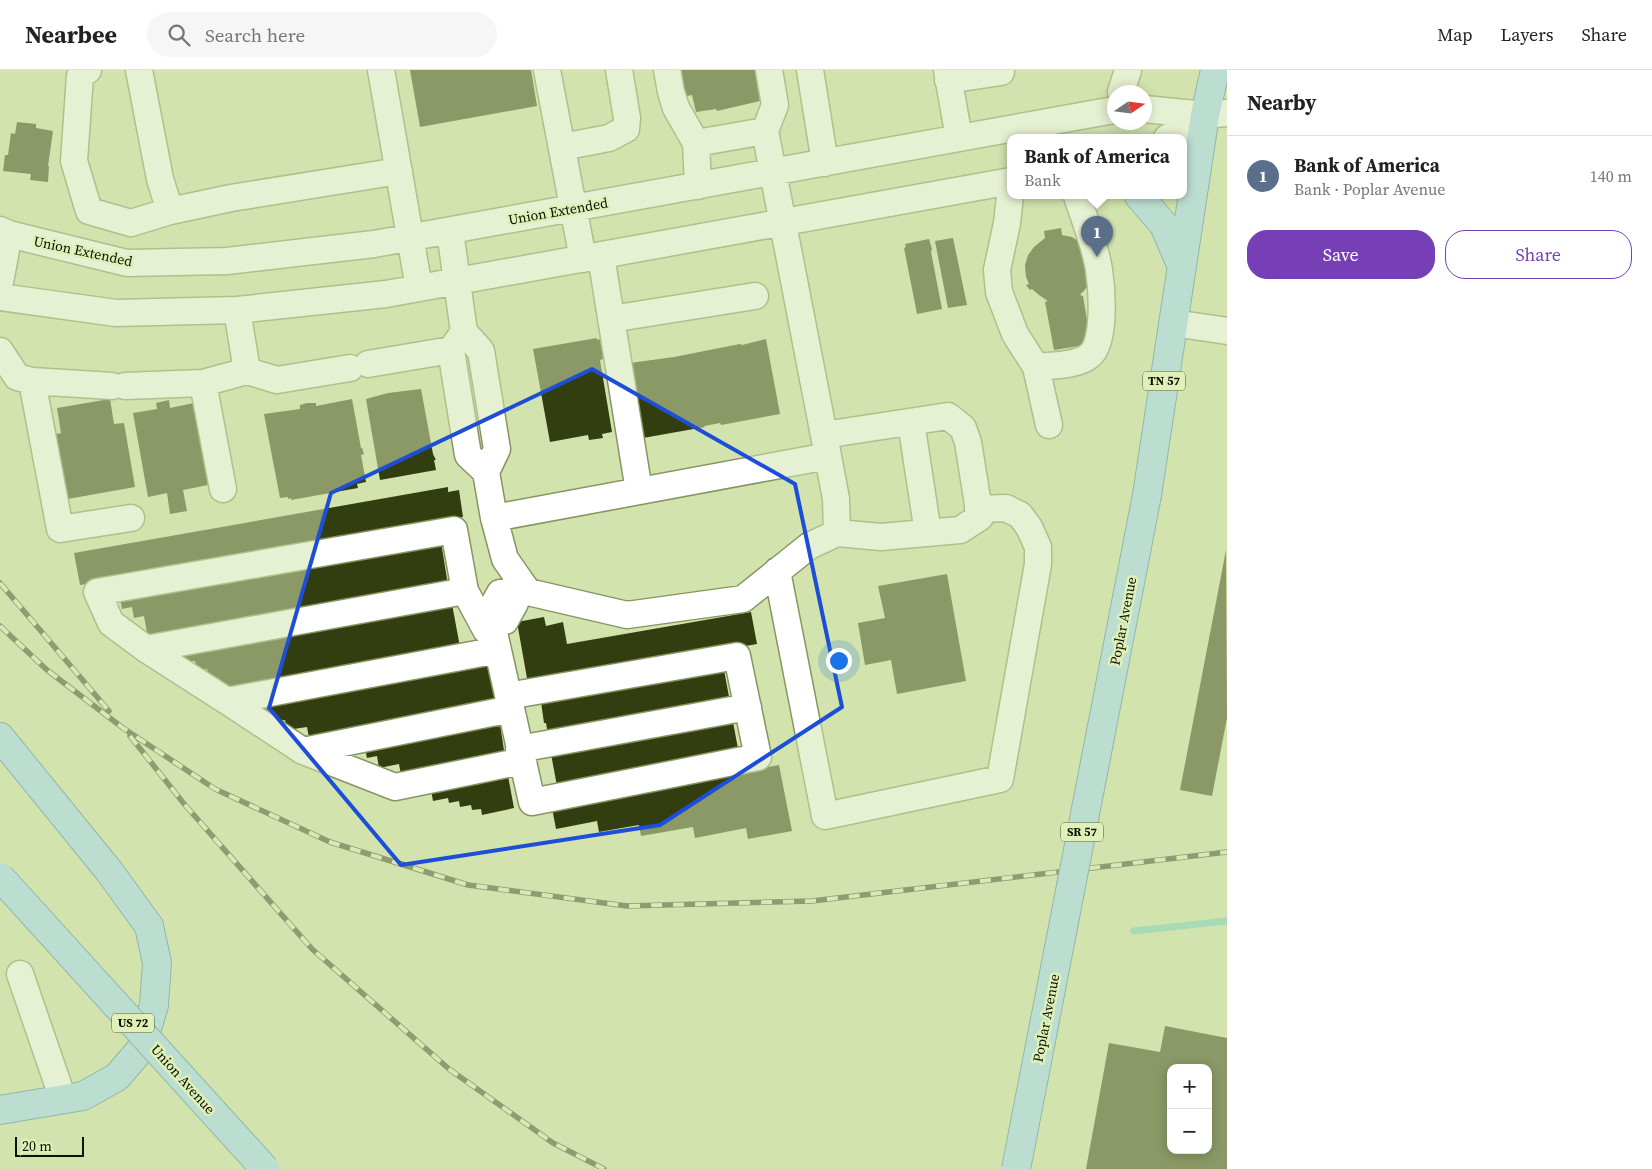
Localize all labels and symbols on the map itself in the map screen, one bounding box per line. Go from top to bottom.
north arrow [1107,85,1152,130]
street label: Union Extended [507,192,609,230]
pin: 1 [1081,216,1113,257]
street label: Union Extended [32,231,134,271]
road number: TN 57 [1143,372,1185,391]
street label: Poplar Avenue [1105,575,1141,667]
your location [826,648,852,674]
road number: SR 57 [1061,822,1103,842]
street label: Poplar Avenue [1028,972,1064,1064]
road number: US 72 [112,1014,154,1032]
street label: Union Avenue [146,1040,220,1118]
scale bar [15,1134,84,1157]

